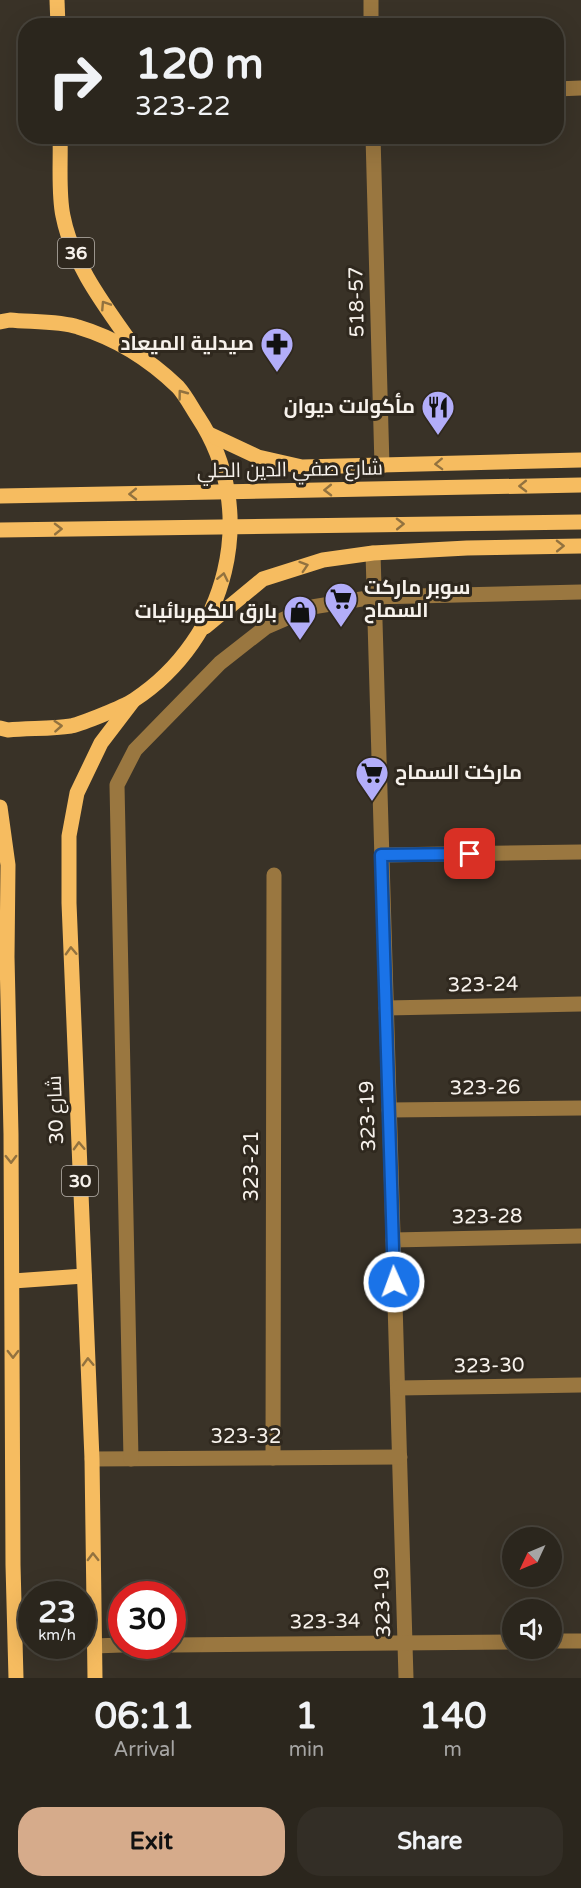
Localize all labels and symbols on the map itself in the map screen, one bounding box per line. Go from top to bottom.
road number: 36 [58,238,94,268]
street label: 518-57 [344,266,370,338]
one-way arrow [101,301,112,312]
pharmacy icon: صيدلية الميعاد [259,326,295,373]
place label: صيدلية الميعاد [121,332,254,356]
restaurant icon: مأكولات ديوان [420,389,456,436]
one-way arrow [178,390,189,401]
place label: مأكولات ديوان [284,392,415,419]
street label: شارع صفي الدين الحلي [197,456,383,487]
one-way arrow [434,458,443,470]
one-way arrow [518,480,527,493]
one-way arrow [323,484,332,496]
one-way arrow [128,487,137,500]
one-way arrow [396,518,405,530]
one-way arrow [54,523,63,535]
one-way arrow [556,540,565,552]
one-way arrow [298,561,309,573]
one-way arrow [216,572,229,582]
place label: سوبر ماركت السماح [364,576,471,624]
supermarket icon: سوبر ماركت السماح [323,581,359,628]
shop icon: بارق للكهربائيات [282,594,318,641]
place label: بارق للكهربائيات [135,600,277,624]
one-way arrow [54,720,63,733]
supermarket icon: ماركت السماح [354,755,390,802]
place label: ماركت السماح [395,761,522,786]
pin [444,828,495,879]
one-way arrow [64,946,77,955]
street label: 323-24 [447,972,519,998]
street label: شارع 30 [43,1075,70,1145]
street label: 323-26 [449,1075,521,1101]
street label: 323-19 [355,1080,381,1152]
street label: 323-21 [240,1131,264,1201]
one-way arrow [72,1141,85,1150]
one-way arrow [5,1154,17,1163]
road number: 30 [62,1166,98,1196]
street label: 323-28 [451,1204,523,1230]
position arrow [362,1250,426,1314]
one-way arrow [7,1349,19,1358]
street label: 323-30 [453,1353,525,1379]
one-way arrow [81,1357,94,1366]
street label: 323-32 [211,1425,281,1449]
north arrow [502,1527,562,1587]
one-way arrow [87,1552,99,1561]
street label: 323-19 [370,1566,396,1638]
speed limit sign: 30 [108,1581,186,1659]
street label: 323-34 [289,1609,361,1635]

